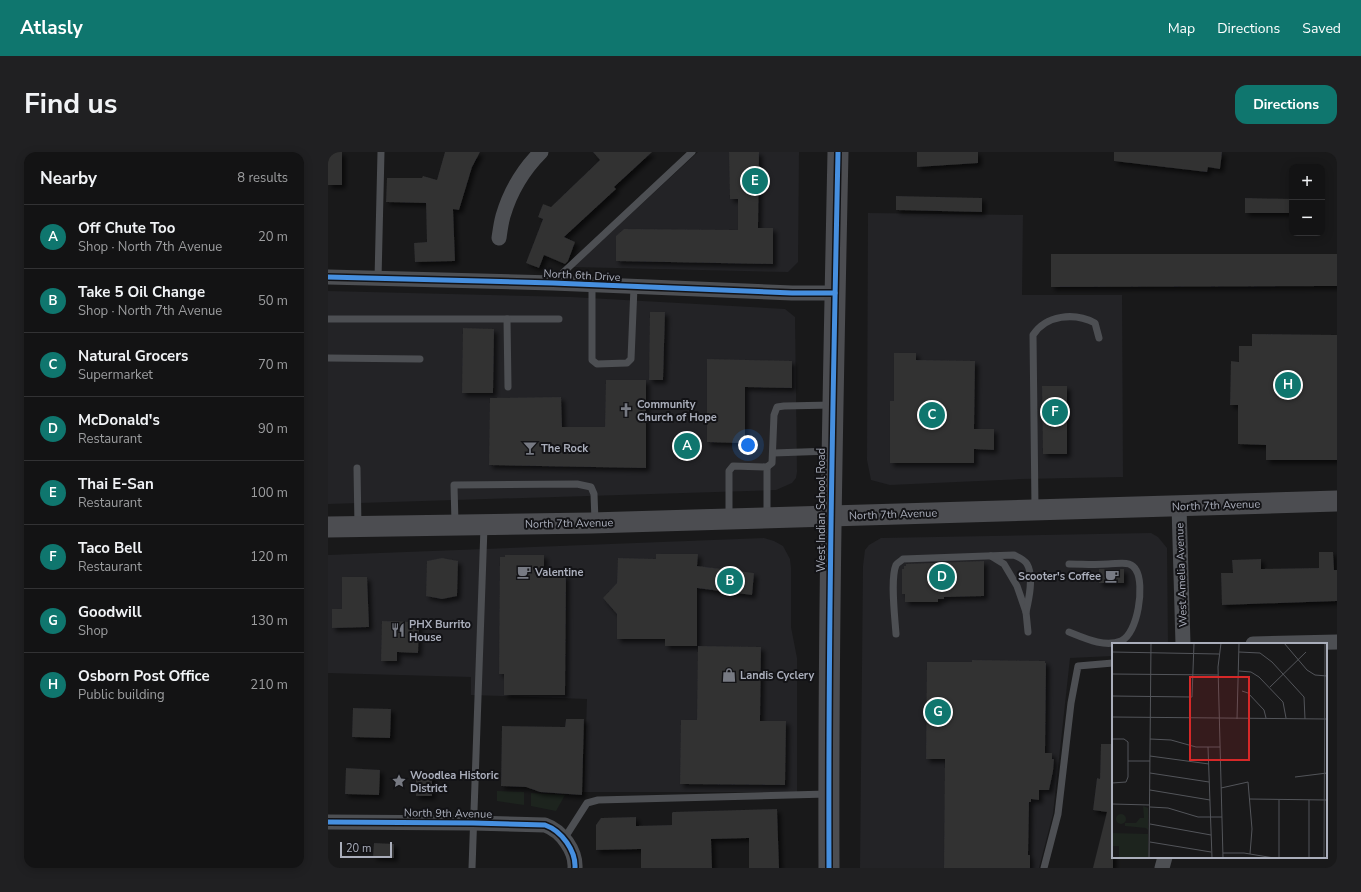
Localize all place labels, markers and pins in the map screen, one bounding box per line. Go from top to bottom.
pin: E [742,166,768,196]
pin: H [1275,370,1301,400]
place label: Community Church of Hope [637,397,717,425]
pin: F [1042,397,1068,427]
pin: C [919,400,945,430]
church icon: Community Church of Hope [618,402,634,418]
pin: A [674,431,700,461]
bar icon: The Rock [522,440,538,456]
place label: The Rock [541,441,589,456]
pin: D [929,562,955,592]
cafe icon: Valentine [516,564,532,580]
place label: Valentine [534,565,584,580]
pin: B [717,566,743,596]
cafe icon: Scooter's Coffee [1104,568,1120,584]
place label: Scooter's Coffee [1018,569,1101,584]
place label: PHX Burrito House [409,617,471,645]
restaurant icon: PHX Burrito House [390,622,406,638]
shop icon: Landis Cyclery [721,667,737,683]
place label: Landis Cyclery [740,668,814,683]
pin: G [925,697,951,727]
place label: Woodlea Historic District [410,768,499,796]
place icon: Woodlea Historic District [391,773,407,789]

